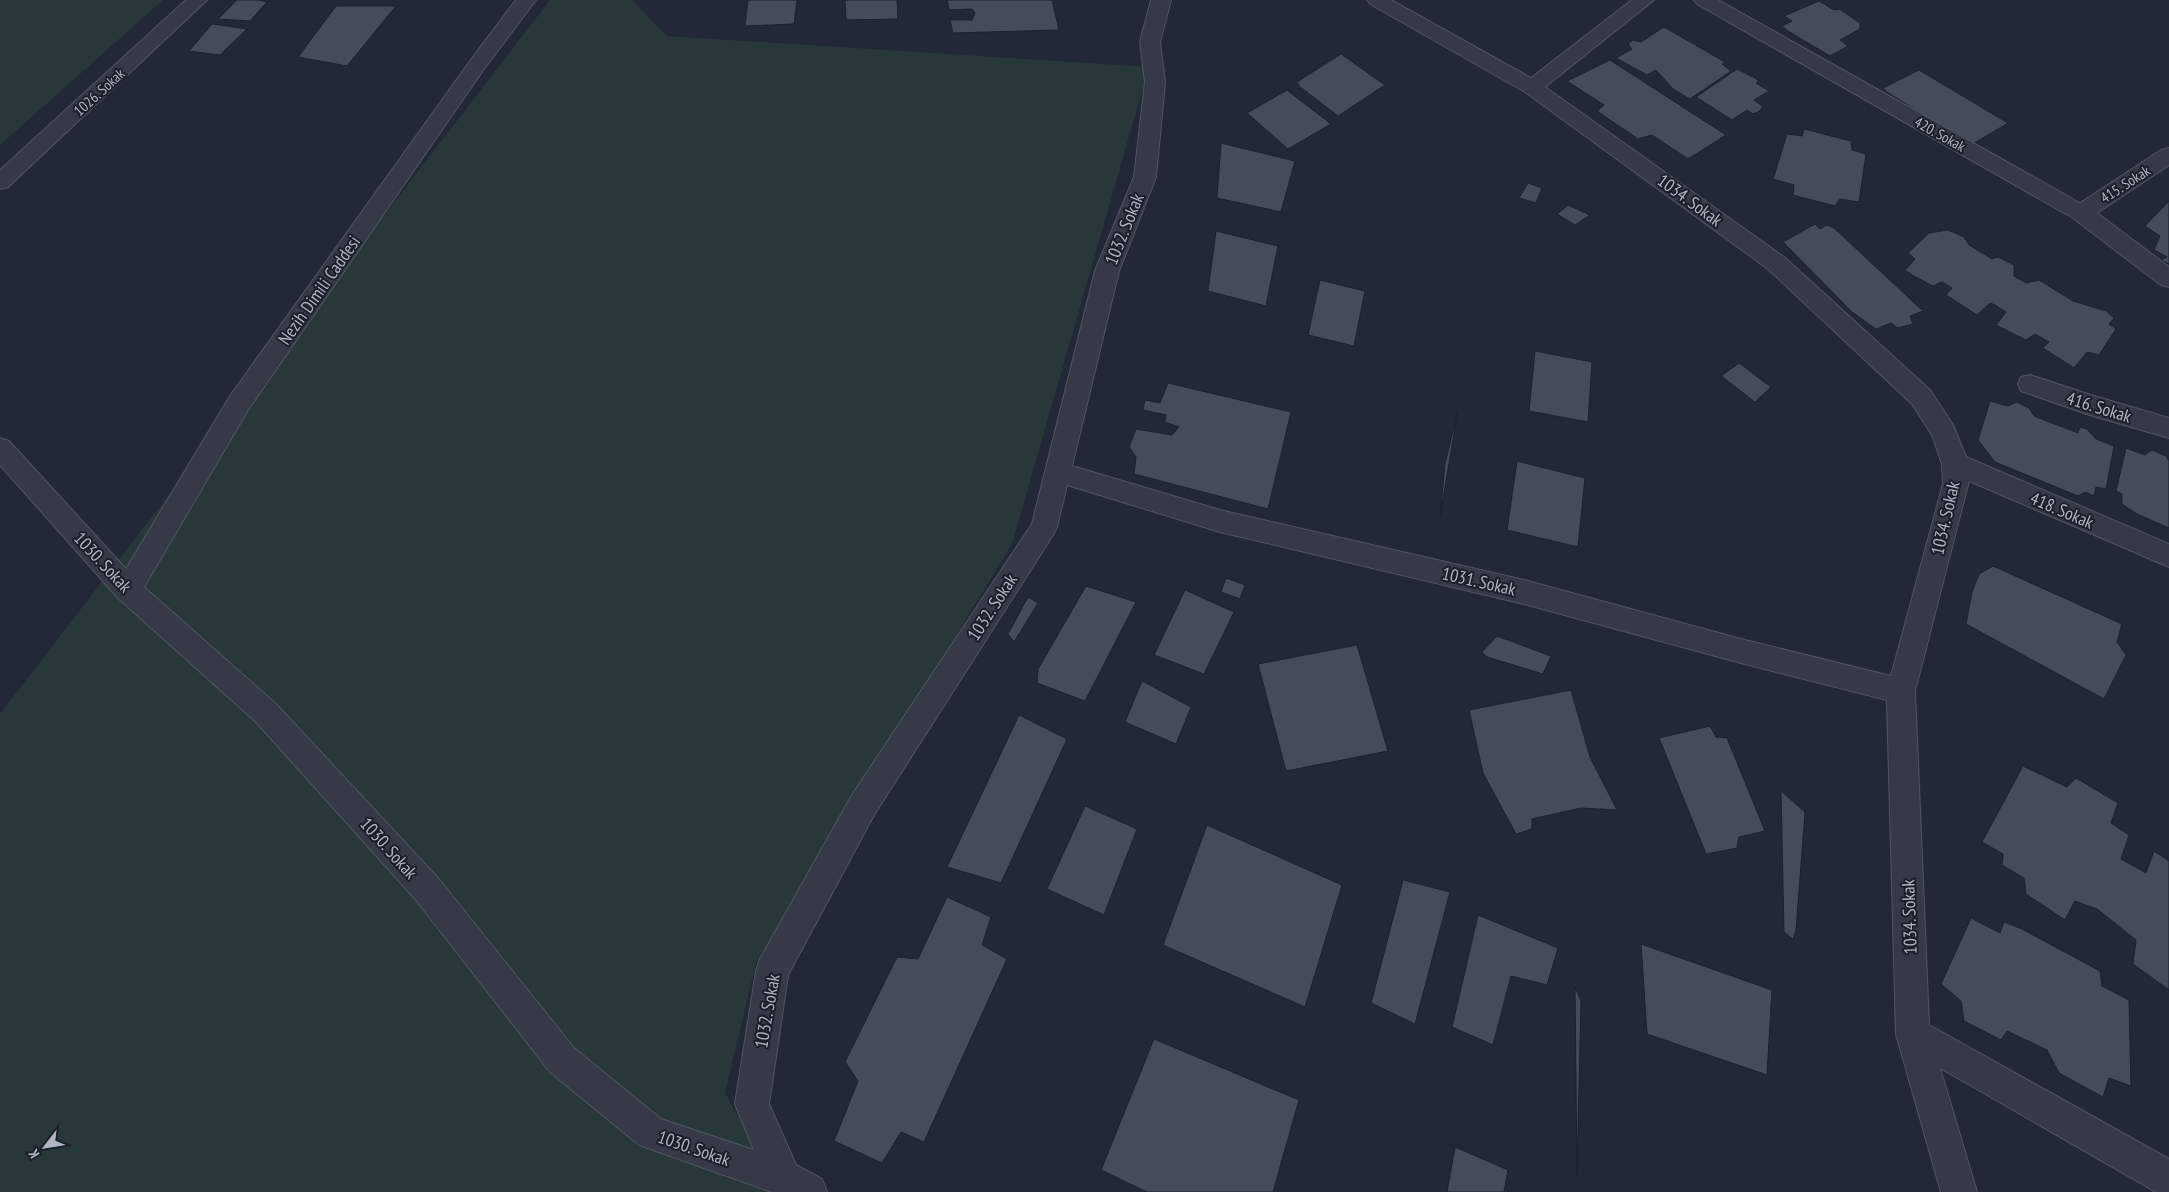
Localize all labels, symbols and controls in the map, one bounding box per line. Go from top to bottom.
street label: 1026. Sokak [69,64,129,120]
street label: 420. Sokak [1911,112,1969,156]
street label: 415. Sokak [2096,161,2154,207]
street label: 1034. Sokak [1653,169,1727,231]
street label: 1032. Sokak [1099,190,1149,268]
street label: Nezih Dimili Caddesi [273,231,365,349]
street label: 416. Sokak [2064,386,2134,428]
street label: 1034. Sokak [1925,479,1965,557]
street label: 418. Sokak [2027,486,2097,534]
street label: 1030. Sokak [69,527,137,597]
street label: 1031. Sokak [1440,561,1518,601]
street label: 1032. Sokak [962,569,1022,645]
street label: 1030. Sokak [355,812,423,884]
street label: 1034. Sokak [1896,879,1922,955]
street label: 1032. Sokak [749,972,785,1050]
north arrow [20,1122,70,1172]
street label: 1030. Sokak [655,1125,733,1171]
text: K [24,1145,43,1161]

